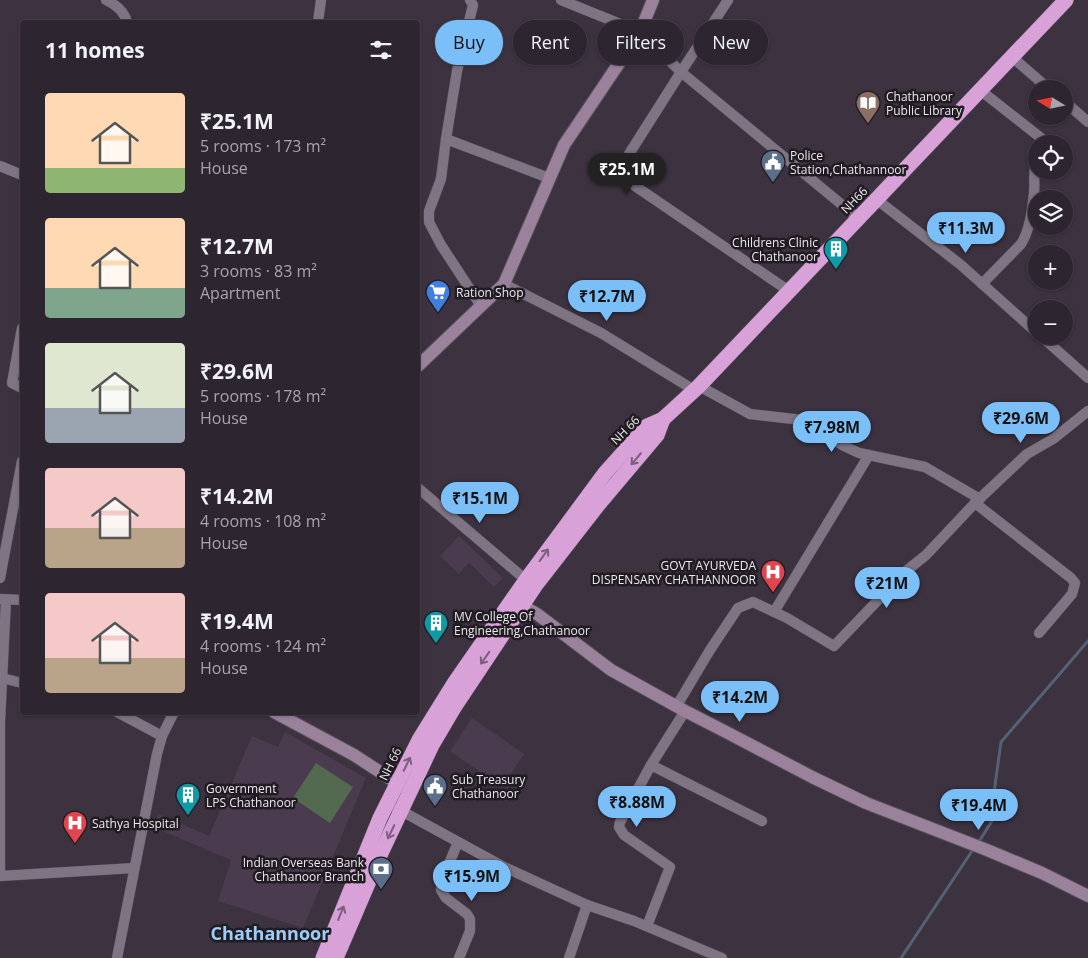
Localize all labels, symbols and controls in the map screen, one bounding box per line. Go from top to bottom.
chip: Buy [435,20,503,65]
chip: Rent [513,20,587,65]
chip: Filters [597,20,684,65]
chip: New [694,20,768,65]
text: 11 homes [45,36,145,64]
icon: filters [367,36,395,64]
north arrow [1028,80,1072,125]
map controls [1028,80,1073,345]
place label: Chathanoor Public Library [886,88,963,119]
library icon: Chathanoor Public Library [855,90,881,124]
text: ₹25.1M [200,107,274,135]
icon: home [85,113,145,173]
text: 5 rooms · 173 m² [200,135,326,157]
button: locate [1028,135,1073,180]
place label: Police Station,Chathannoor [790,147,907,178]
public building icon: Police Station,Chathannoor [760,149,786,183]
pin: ₹25.1M [586,152,668,195]
text: House [200,157,248,179]
text: ₹25.1M [599,158,655,180]
street label: NH66 [837,183,871,217]
button: layers [1028,190,1073,235]
pin: ₹11.3M [925,212,1007,254]
text: ₹11.3M [938,217,994,239]
text: ₹12.7M [200,232,274,260]
place label: Childrens Clinic Chathanoor [732,234,818,265]
building icon: Childrens Clinic Chathanoor [823,236,849,270]
icon: home [85,238,145,298]
button: + [1028,245,1073,290]
text: 3 rooms · 83 m² [200,260,317,282]
supermarket icon: Ration Shop [425,279,451,313]
pin: ₹12.7M [566,280,648,322]
text: Apartment [200,282,280,304]
place label: Ration Shop [456,284,524,301]
text: ₹12.7M [579,285,635,307]
button: − [1028,300,1073,345]
text: ₹29.6M [200,357,274,385]
icon: home [85,363,145,423]
text: 5 rooms · 178 m² [200,385,326,407]
pin: ₹29.6M [980,402,1062,444]
text: House [200,407,248,429]
text: ₹29.6M [993,407,1049,429]
pin: ₹7.98M [791,410,873,453]
street label: NH 66 [607,412,643,448]
text: ₹7.98M [804,416,860,438]
one-way arrow [631,453,642,466]
text: ₹14.2M [200,482,274,510]
pin: ₹15.1M [439,482,521,524]
text: ₹15.1M [452,487,508,509]
icon: home [85,488,145,548]
text: 4 rooms · 108 m² [200,510,326,532]
text: House [200,532,248,554]
one-way arrow [538,549,549,562]
place label: GOVT AYURVEDA DISPENSARY CHATHANNOOR [592,557,757,588]
hospital icon: GOVT AYURVEDA DISPENSARY CHATHANNOOR [760,559,786,593]
pin: ₹21M [857,566,917,609]
text: ₹21M [866,572,908,594]
text: ₹19.4M [200,607,274,635]
place label: MV College Of Engineering,Chathanoor [454,608,590,639]
building icon: MV College Of Engineering,Chathanoor [423,610,449,644]
icon: home [85,613,145,673]
text: 4 rooms · 124 m² [200,635,326,657]
one-way arrow [480,651,490,665]
text: House [200,657,248,679]
pin: ₹14.2M [699,680,781,723]
text: ₹14.2M [712,686,768,708]
street label: NH 66 [375,745,405,783]
one-way arrow [403,757,412,772]
place label: Sub Treasury Chathanoor [452,771,526,802]
public building icon: Sub Treasury Chathanoor [422,773,448,807]
place label: Government LPS Chathanoor [206,780,296,811]
building icon: Government LPS Chathanoor [175,782,201,816]
pin: ₹8.88M [596,786,678,828]
pin: ₹19.4M [938,788,1020,831]
text: ₹8.88M [609,791,665,813]
text: ₹19.4M [951,794,1007,816]
hospital icon: Sathya Hospital [62,810,88,844]
place label: Sathya Hospital [92,815,179,832]
one-way arrow [386,824,396,839]
place label: Indian Overseas Bank Chathanoor Branch [243,854,365,885]
bank icon: Indian Overseas Bank Chathanoor Branch [368,856,394,890]
pin: ₹15.9M [431,860,513,902]
text: ₹15.9M [444,865,500,887]
one-way arrow [337,906,347,921]
district label: Chathannoor [211,921,329,945]

